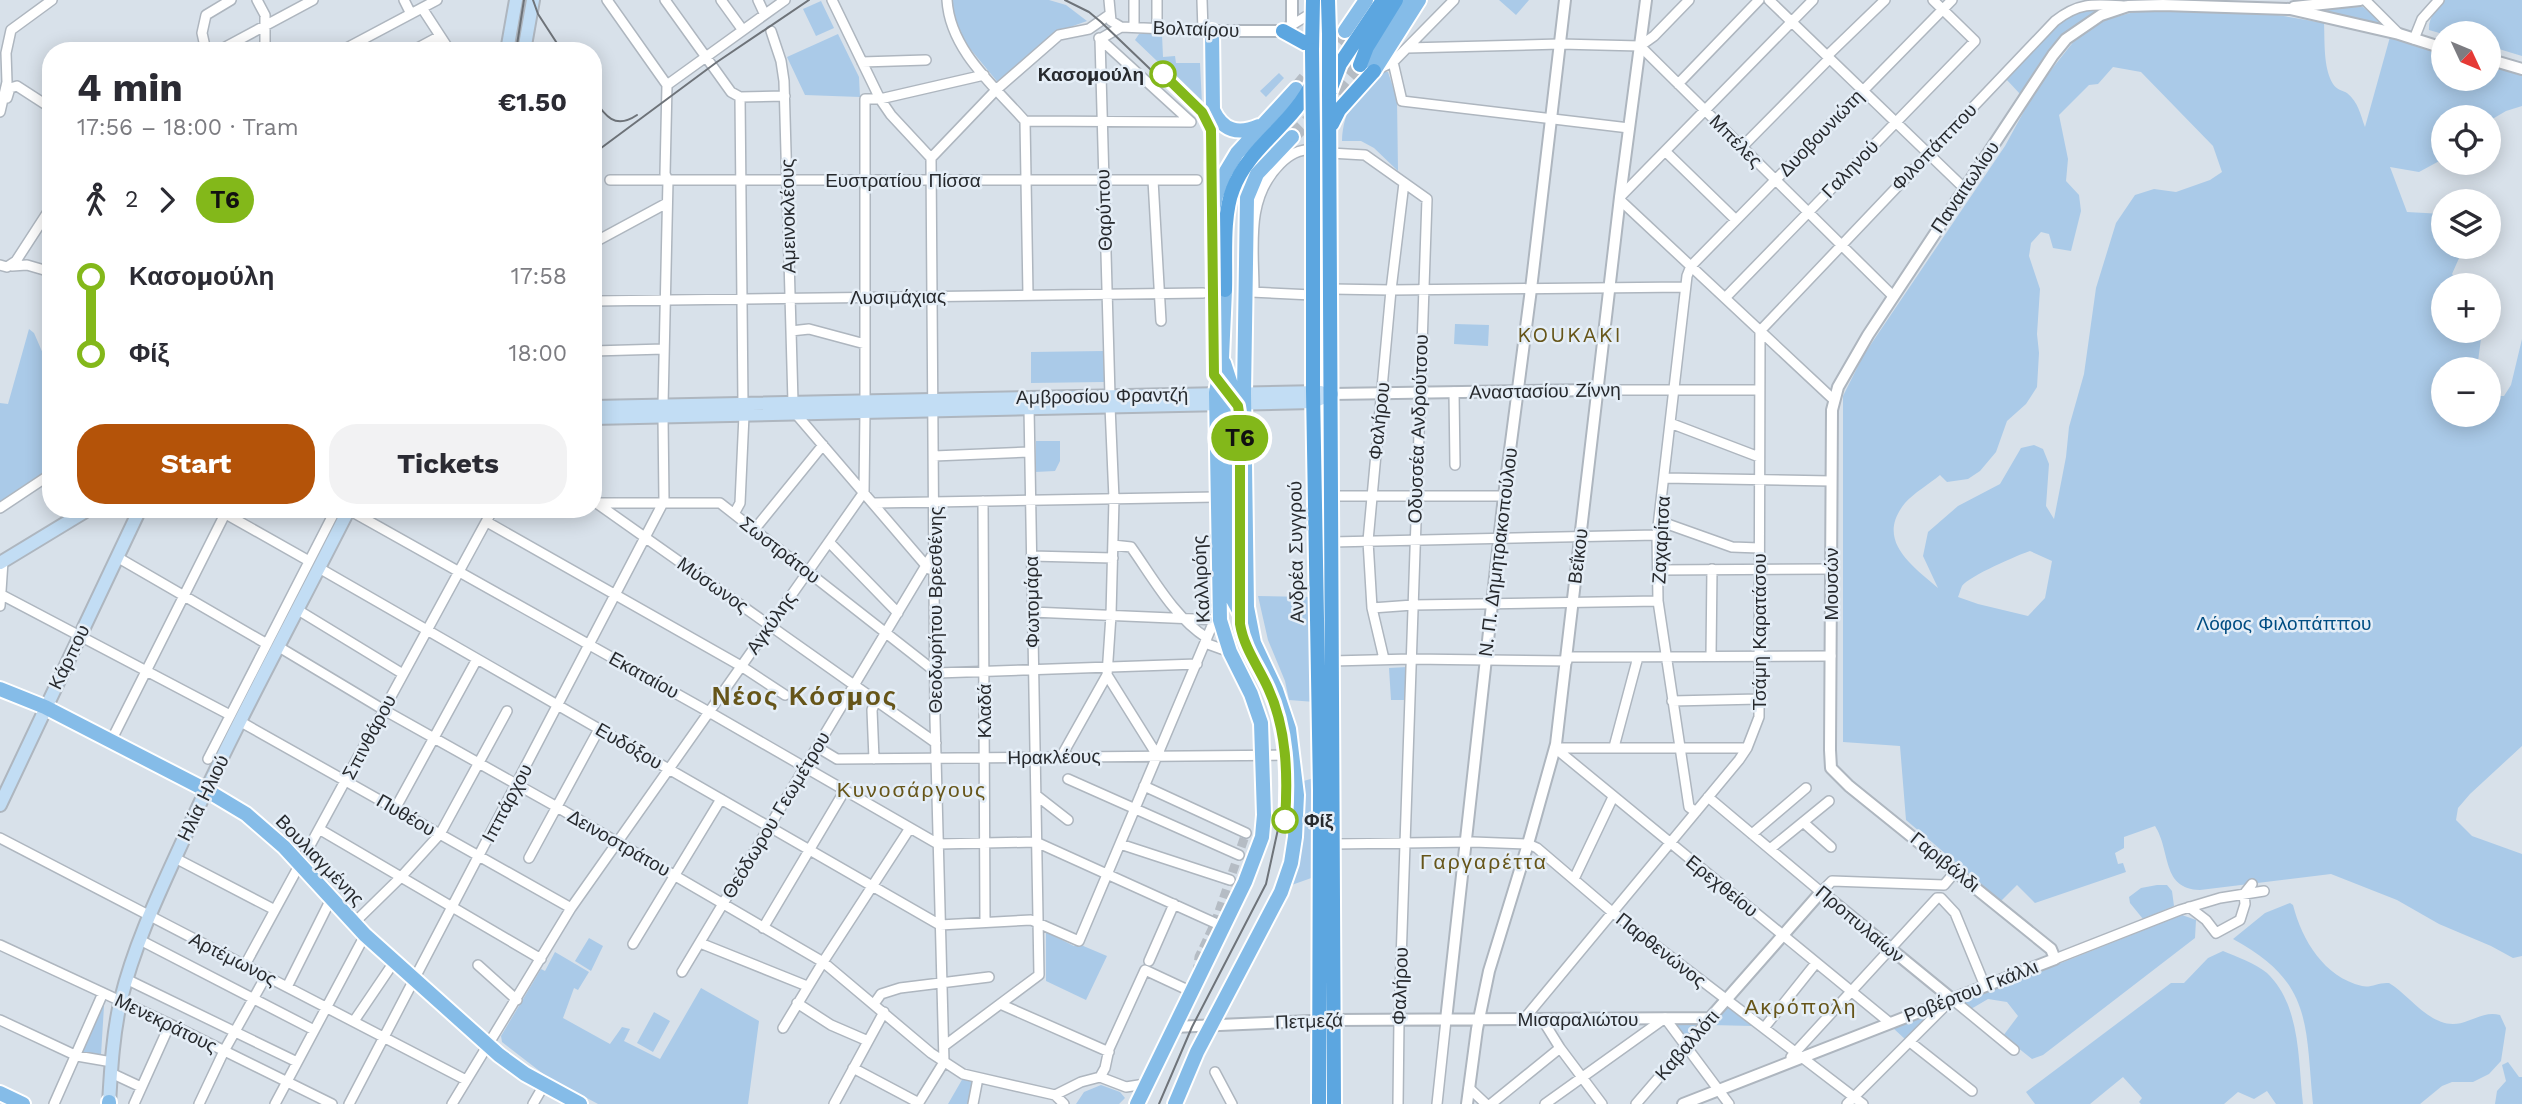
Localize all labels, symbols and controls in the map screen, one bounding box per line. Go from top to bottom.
street label: Βολταίρου [1152,16,1240,42]
north arrow [2431,21,2501,91]
map controls [2431,21,2501,427]
marker: Κασομούλη [1150,61,1176,87]
place label: Κασομούλη [1038,63,1144,86]
text: 4 min [77,66,183,110]
street label: Δυοβουνιώτη [1774,85,1868,181]
text: €1.50 [498,87,567,117]
street label: Φιλοπάππου [1886,98,1982,196]
button: locate [2431,105,2501,175]
street label: Μπέλες [1705,110,1767,172]
text: 17:56 – 18:00 · Tram [77,114,299,141]
street label: Γαληνού [1817,135,1883,203]
street label: Παναιτωλίου [1926,137,2004,237]
street label: Αμεινοκλέους [775,158,801,274]
street label: Ευστρατίου Πίσσα [825,169,981,192]
street label: Θαρύπου [1091,169,1117,251]
icon: walk [77,181,115,219]
icon: forward [148,181,186,219]
text: 2 [125,186,138,213]
text: Τ6 [210,186,240,214]
button: layers [2431,189,2501,259]
text: Κασομούλη [129,261,274,291]
text: 17:58 [511,263,567,290]
button: + [2431,273,2501,343]
street label: Λυσιμάχιας [850,285,946,309]
district label: KOUKAKI [1517,322,1623,347]
street label: Οδυσσέα Ανδρούτσου [1403,334,1433,524]
text: Φίξ [129,338,169,368]
text: 18:00 [508,340,567,367]
button: − [2431,357,2501,427]
street label: Αναστασίου Ζίννη [1469,378,1621,404]
street label: Φαλήρου [1363,381,1395,461]
street label: Αμβροσίου Φραντζή [1016,383,1188,409]
line badge: Τ6 [1208,415,1272,461]
button: Start [77,424,315,504]
button: Tickets [329,424,567,504]
text: Τ6 [1225,424,1255,452]
street label: Ν. Π. Δημητρακοπούλου [1474,446,1522,658]
street label: Ανδρέα Συγγρού [1283,481,1309,623]
street label: Ζαχαρίτσα [1647,495,1675,585]
street label: Θεοδωρήτου Βρεσθένης [924,506,947,714]
street label: Σωστράτου [735,511,825,589]
street label: Βεΐκου [1563,527,1593,585]
street label: Καλλιρόης [1187,535,1215,623]
street label: Μουσών [1820,548,1843,620]
street label: Μύσωνος [673,552,753,618]
street label: Τσάμη Καρατάσου [1748,553,1771,711]
street label: Φωτομάρα [1020,556,1044,648]
street label: Αγκύλης [741,587,801,659]
park label: Λόφος Φιλοπάππου [2197,612,2371,635]
street label: Κάρπου [43,621,95,693]
street label: Εκαταίου [605,646,683,704]
district label: Νέος Κόσμος [712,681,898,711]
street label: Κλαδά [973,684,996,738]
street label: Σπινθάρου [337,691,401,783]
street label: Ευδόξου [592,718,666,774]
street label: Θεόδωρου Γεωμέτρου [717,727,835,903]
street label: Ηρακλέους [1007,745,1101,769]
street label: Ηλία Ηλιού [172,751,234,845]
street label: Ιππάρχου [477,760,537,846]
district label: Κυνοσάργους [837,777,987,802]
street label: Πυθέου [372,789,440,841]
street label: Δεινοστράτου [564,804,674,882]
marker: Φίξ [1272,807,1298,833]
place label: Φίξ [1304,809,1334,832]
street label: Βουλιαγμένης [271,810,369,910]
street label: Γαριβάλδι [1906,827,1984,897]
district label: Γαργαρέττα [1420,849,1548,874]
street label: Ερεχθείου [1681,850,1763,922]
street label: Προπυλαίων [1811,880,1909,968]
street label: Παρθενώνος [1611,908,1711,992]
street label: Αρτέμωνος [185,927,281,991]
street label: Φαλήρου [1387,947,1413,1025]
street label: Ροβέρτου Γκάλλι [1901,955,2041,1027]
street label: Μενεκράτους [111,988,221,1058]
district label: Ακρόπολη [1744,994,1858,1019]
street label: Καβαλλότι [1650,1005,1724,1085]
street label: Πετμεζά [1275,1008,1343,1034]
street label: Μισαραλιώτου [1517,1008,1639,1031]

